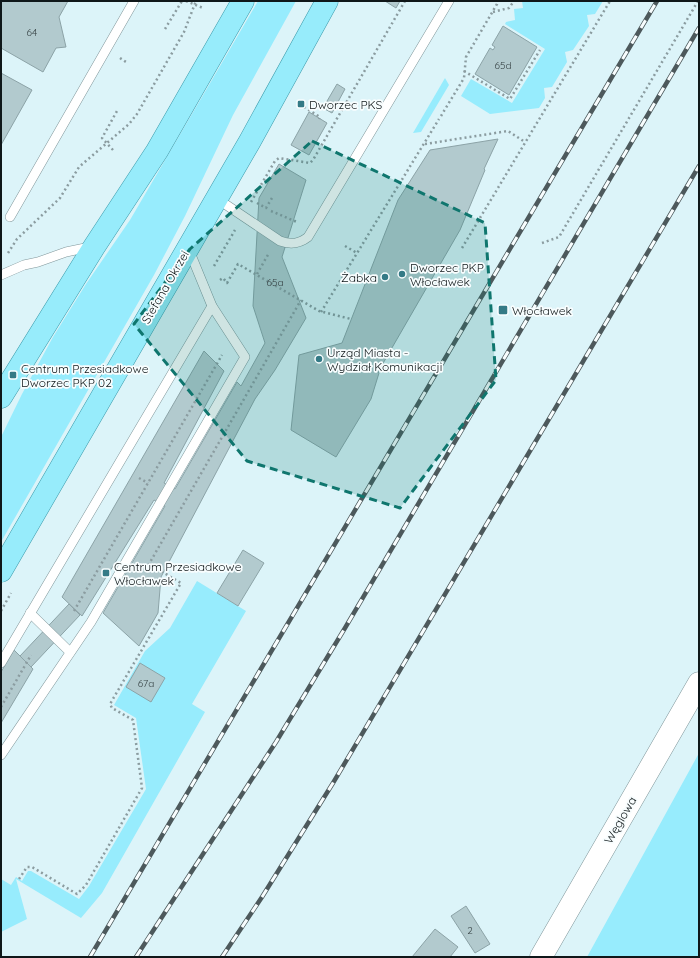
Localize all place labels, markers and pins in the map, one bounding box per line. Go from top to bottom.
place label: Dworzec PKS [309,97,383,112]
marker: Dworzec PKS [296,99,306,109]
place label: Dworzec PKP Włocławek [410,260,484,289]
marker: Dworzec PKP Włocławek [397,269,407,279]
place label: Żabka [341,270,377,285]
marker: Żabka [380,272,390,282]
place label: Włocławek [512,303,572,318]
marker: Włocławek [497,304,509,316]
place label: Urząd Miasta - Wydział Komunikacji [327,345,442,374]
marker: Urząd Miasta - Wydział Komunikacji [314,354,324,364]
place label: Centrum Przesiadkowe Dworzec PKP 02 [21,361,149,390]
marker: Centrum Przesiadkowe Dworzec PKP 02 [8,370,18,380]
place label: Centrum Przesiadkowe Włocławek [114,559,242,588]
marker: Centrum Przesiadkowe Włocławek [101,568,111,578]

